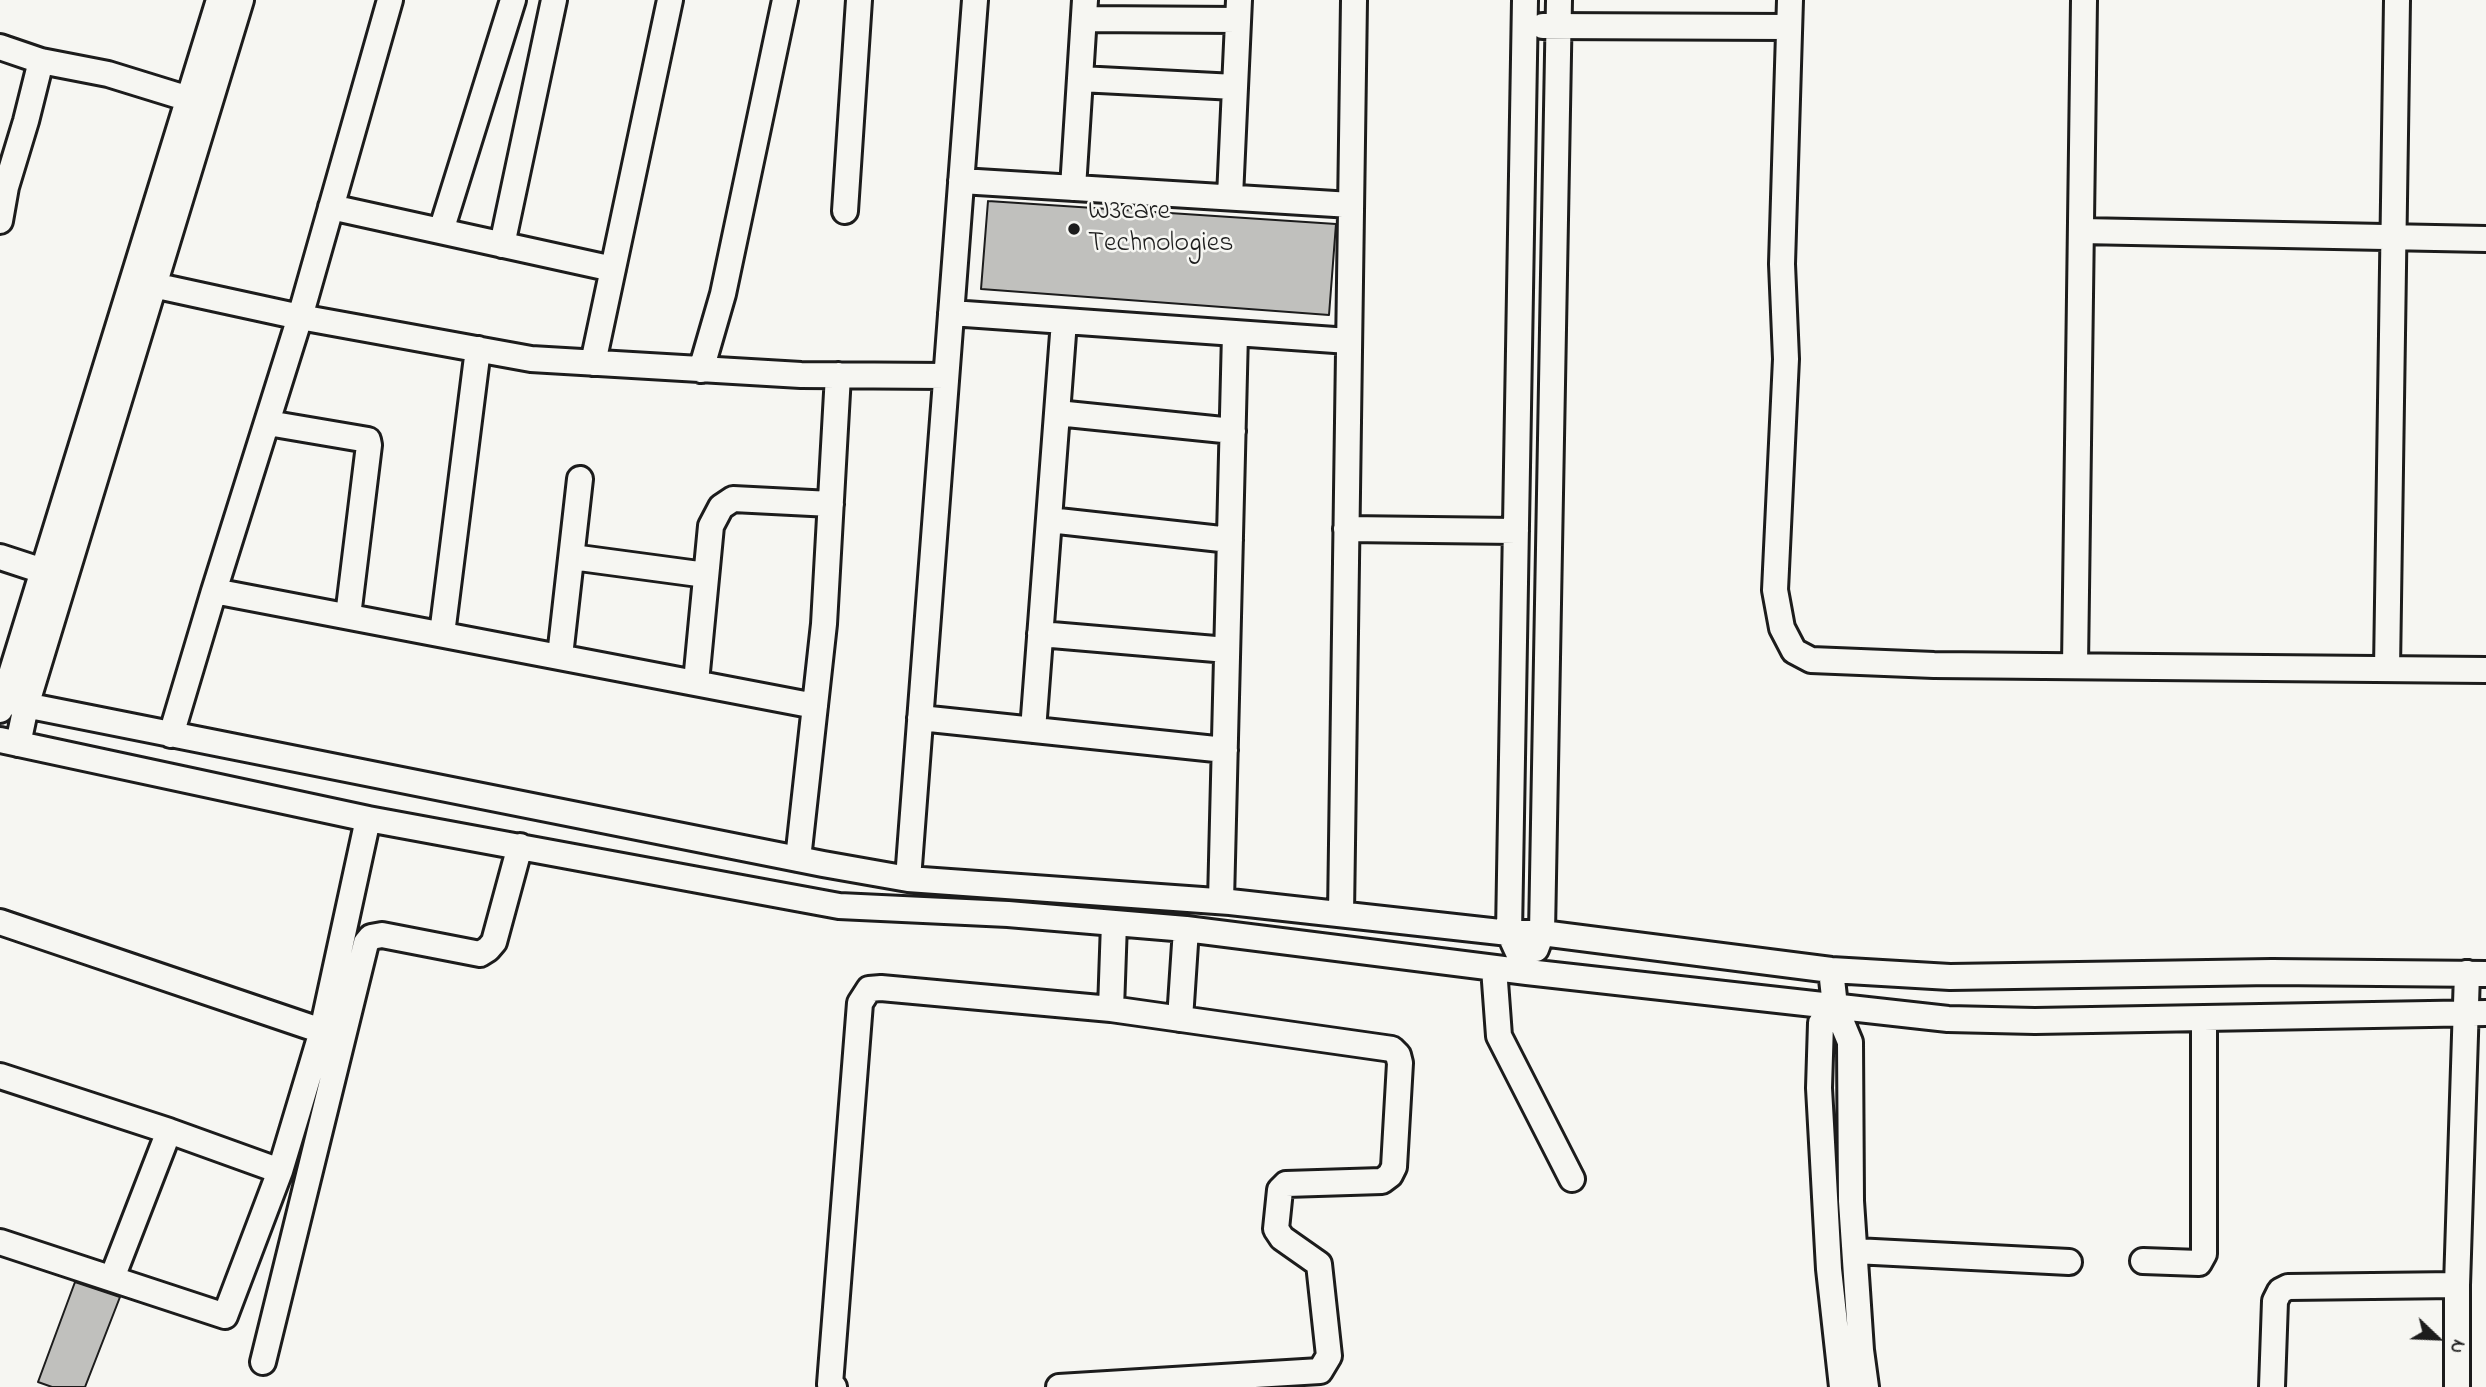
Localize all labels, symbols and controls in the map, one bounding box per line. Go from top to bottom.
place label: W3care Technologies [1088,196,1234,262]
marker: W3care Technologies [1066,221,1082,237]
north arrow [2402,1303,2472,1373]
text: N [2442,1335,2472,1358]

